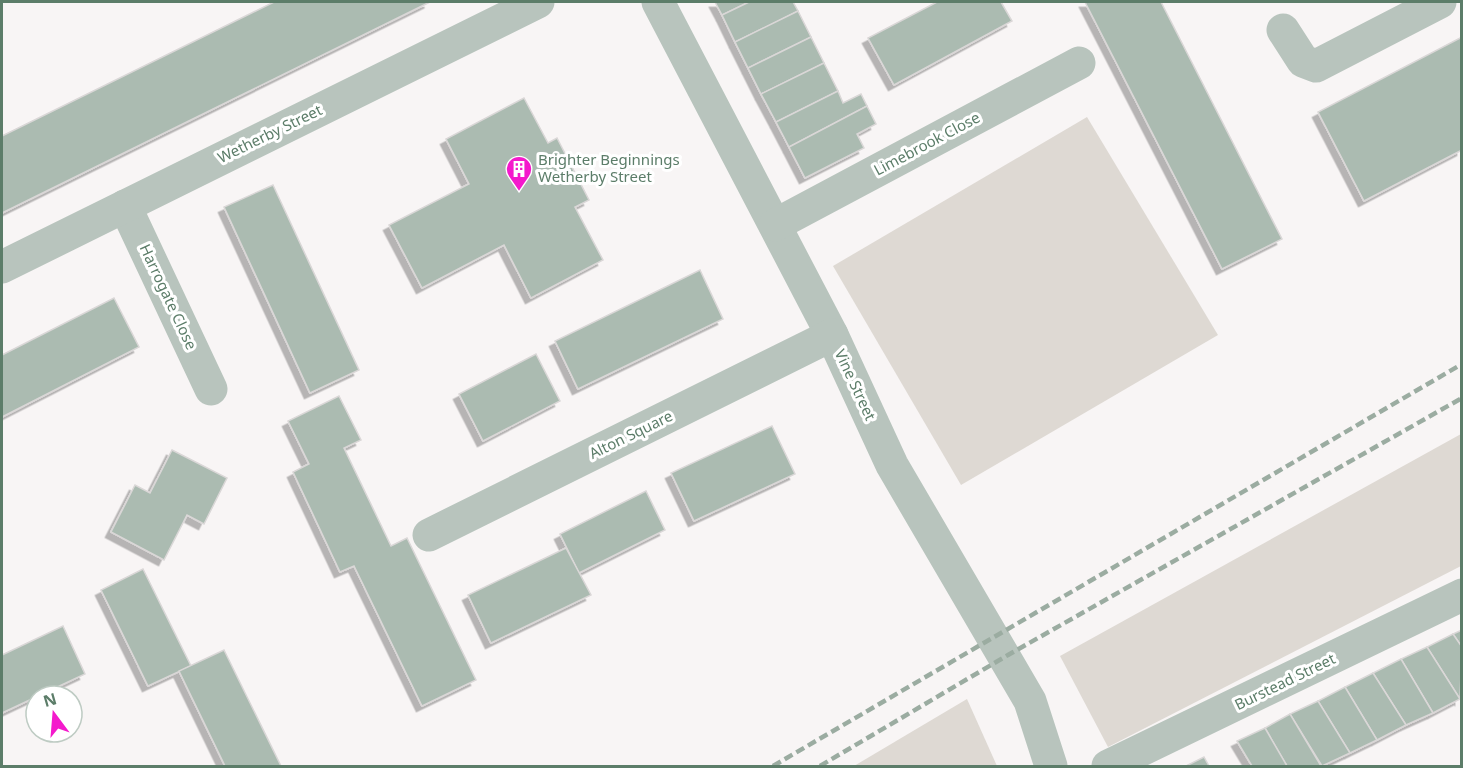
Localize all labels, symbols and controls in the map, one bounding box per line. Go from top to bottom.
street label: Wetherby Street [214,99,326,167]
street label: Limebrook Close [870,107,983,180]
place label: Brighter Beginnings Wetherby Street [538,149,680,186]
building icon: Brighter Beginnings Wetherby Street [504,154,534,192]
street label: Harrogate Close [136,241,202,353]
street label: Vine Street [831,346,881,424]
street label: Alton Square [585,405,676,463]
street label: Burstead Street [1231,648,1339,714]
north arrow [24,684,84,744]
text: N [41,687,59,712]

